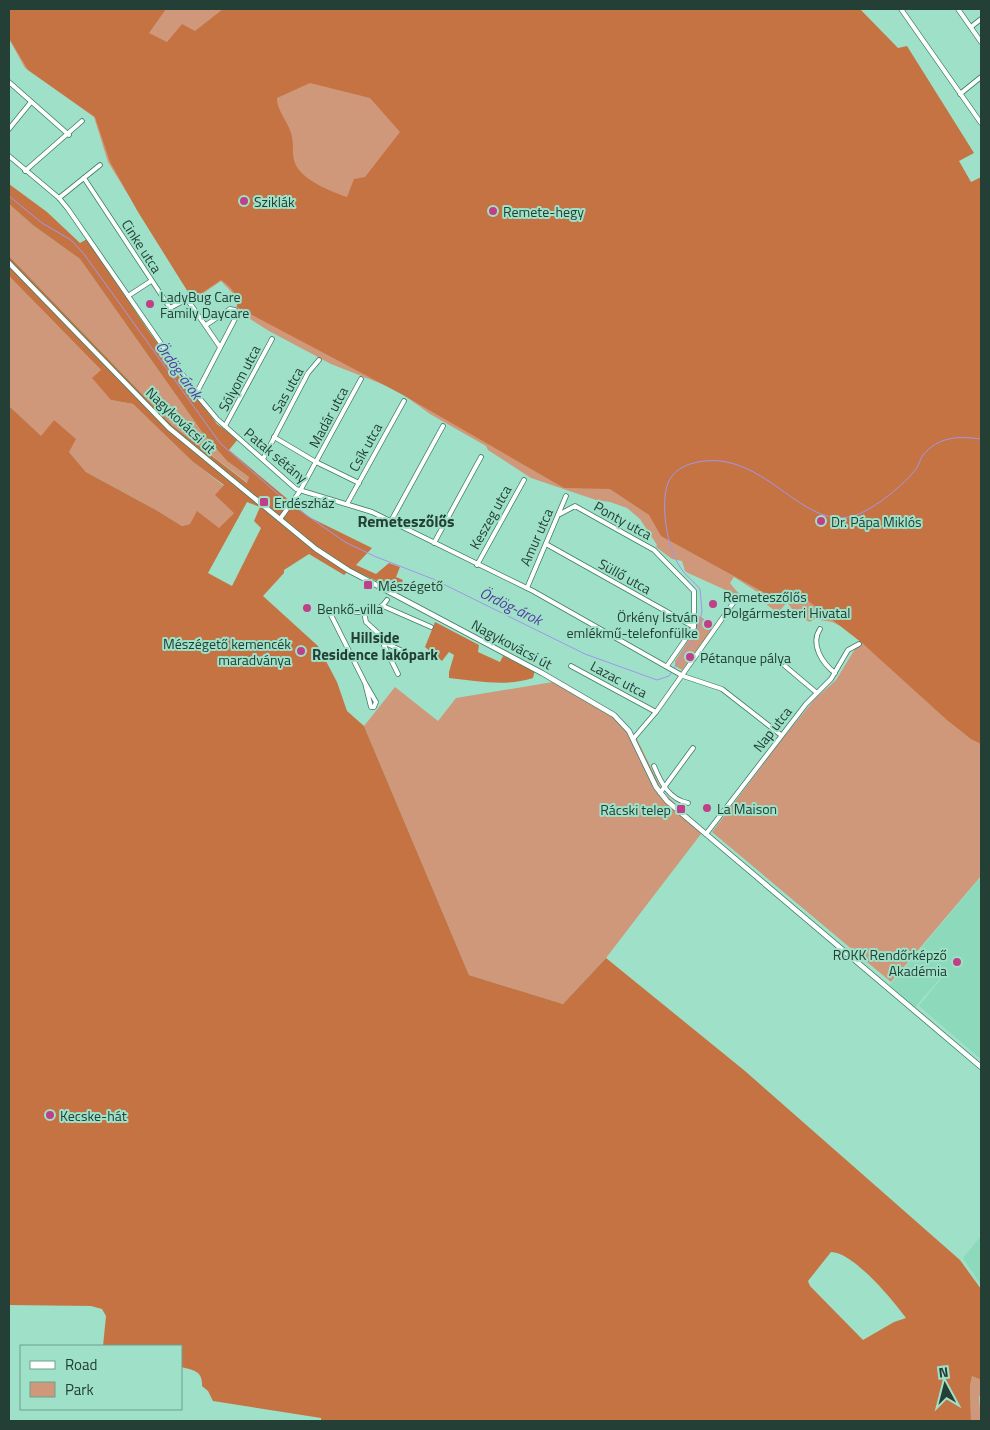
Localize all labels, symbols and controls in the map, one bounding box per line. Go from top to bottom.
place label: Sziklák [254,191,295,212]
marker: Sziklák [238,195,250,207]
place label: Remete-hegy [503,201,584,222]
marker: Remete-hegy [487,205,499,217]
street label: Cinke utca [117,215,167,277]
place label: LadyBug Care Family Daycare [160,286,249,323]
marker: LadyBug Care Family Daycare [144,298,156,310]
water label: Ördög-árok [150,336,209,406]
street label: Sólyom utca [213,341,265,415]
street label: Sas utca [266,363,308,417]
street label: Nagykovácsi út [141,382,221,458]
street label: Madár utca [303,383,353,451]
street label: Csík utca [343,419,387,475]
street label: Patak sétány [240,422,312,488]
street label: Keszeg utca [464,481,516,553]
place label: Erdészház [274,492,335,513]
street label: Ponty utca [590,495,656,545]
marker: Erdészház [258,496,270,508]
street label: Amur utca [514,505,558,569]
district label: Remeteszőlős [357,509,455,533]
place label: Dr. Pápa Miklós [831,511,922,532]
marker: Dr. Pápa Miklós [815,515,827,527]
street label: Süllő utca [595,553,655,599]
place label: Mészégető [378,575,443,596]
marker: Mészégető [362,579,374,591]
water label: Ördög-árok [476,581,548,632]
place label: Remeteszőlős Polgármesteri Hivatal [723,586,851,623]
place label: Benkő-villa [317,598,383,619]
marker: Remeteszőlős Polgármesteri Hivatal [707,598,719,610]
marker: Benkő-villa [301,602,313,614]
place label: Örkény István emlékmű-telefonfülke [567,606,698,643]
street label: Nagykovácsi út [468,614,556,674]
marker: Örkény István emlékmű-telefonfülke [702,618,714,630]
district label: Hillside Residence lakópark [312,626,438,666]
place label: Mészégető kemencék maradványa [163,633,291,670]
marker: Mészégető kemencék maradványa [295,645,307,657]
place label: Pétanque pálya [700,647,791,668]
marker: Pétanque pálya [684,651,696,663]
street label: Lazac utca [587,655,651,703]
street label: Nap utca [748,702,796,756]
place label: La Maison [717,798,777,819]
place label: Rácski telep [600,799,671,820]
marker: La Maison [701,802,713,814]
marker: Rácski telep [675,803,687,815]
place label: ROKK Rendőrképző Akadémia [833,944,947,981]
marker: ROKK Rendőrképző Akadémia [951,956,963,968]
place label: Kecske-hát [60,1105,127,1126]
marker: Kecske-hát [44,1109,56,1121]
legend [20,1345,182,1410]
text: Road [65,1353,97,1376]
north arrow [920,1360,970,1410]
text: N [937,1361,949,1383]
text: Park [65,1378,94,1401]

